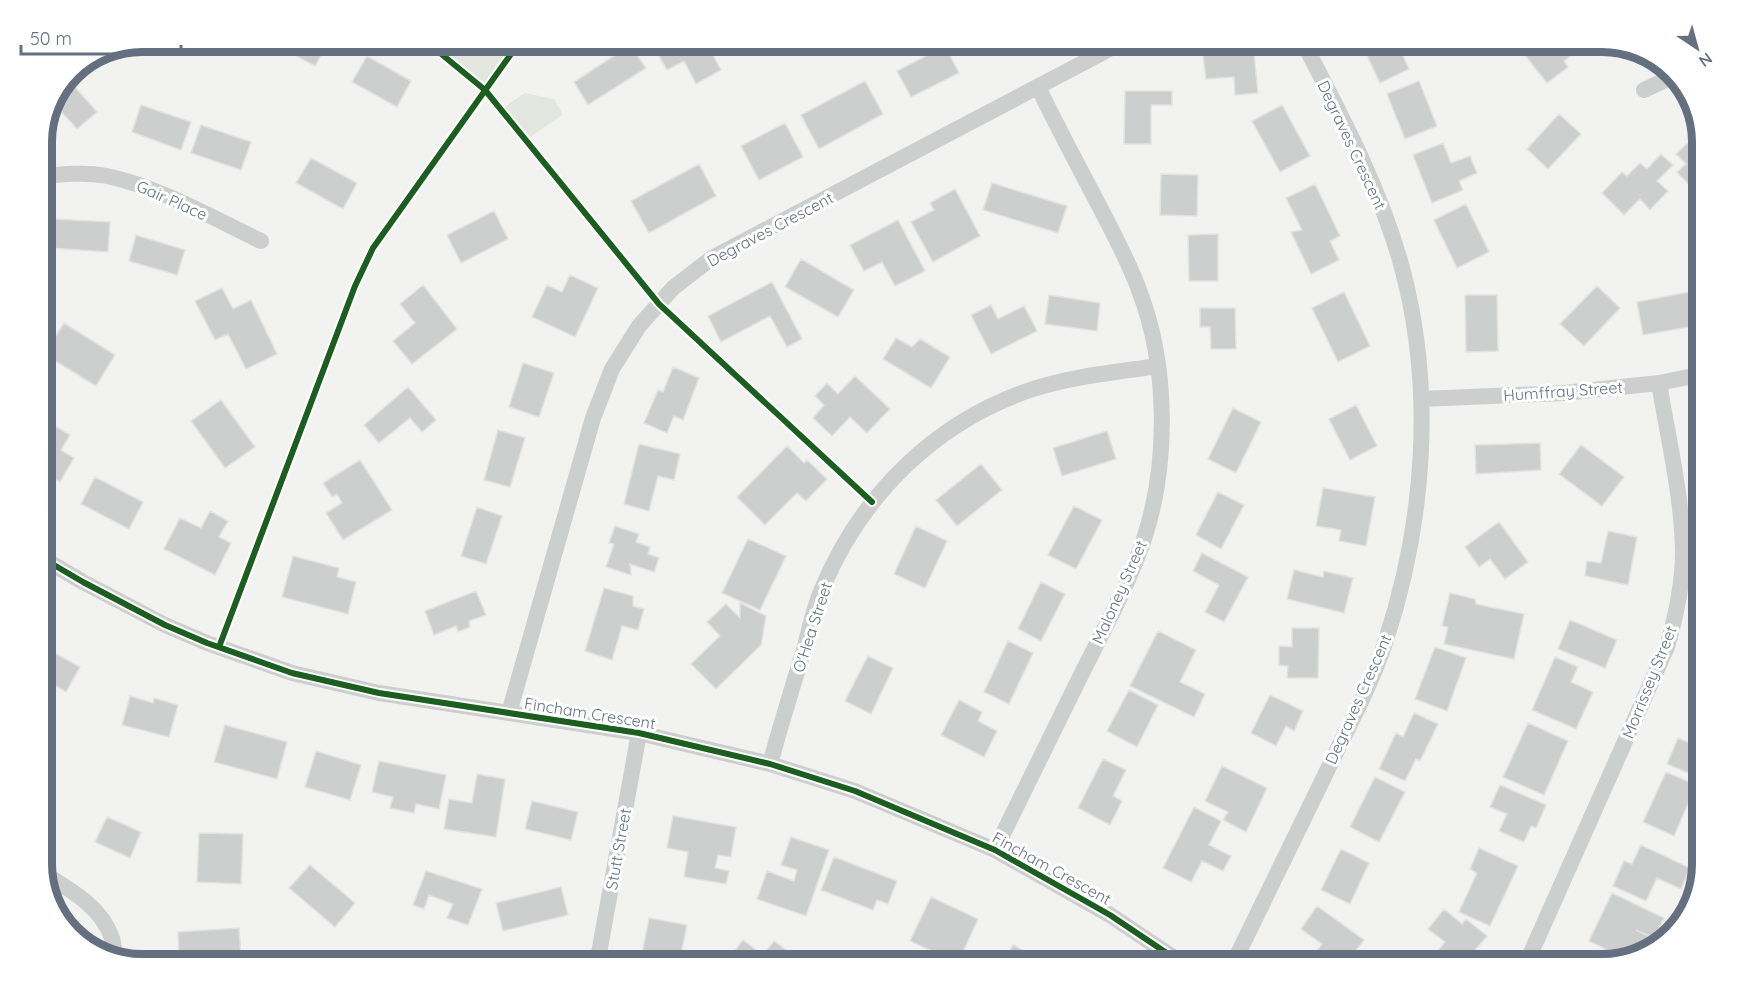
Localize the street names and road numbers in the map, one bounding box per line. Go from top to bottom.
street label: Degraves Crescent [1313,77,1391,213]
street label: Gair Place [134,176,210,224]
street label: Degraves Crescent [703,187,837,271]
street label: Humffray Street [1503,377,1623,405]
street label: Maloney Street [1087,537,1151,647]
street label: O'Hea Street [788,579,836,675]
street label: Morrissey Street [1617,623,1681,741]
street label: Degraves Crescent [1320,631,1396,767]
street label: Fincham Crescent [523,693,657,733]
street label: Stutt Street [601,807,635,891]
street label: Fincham Crescent [989,827,1115,909]

